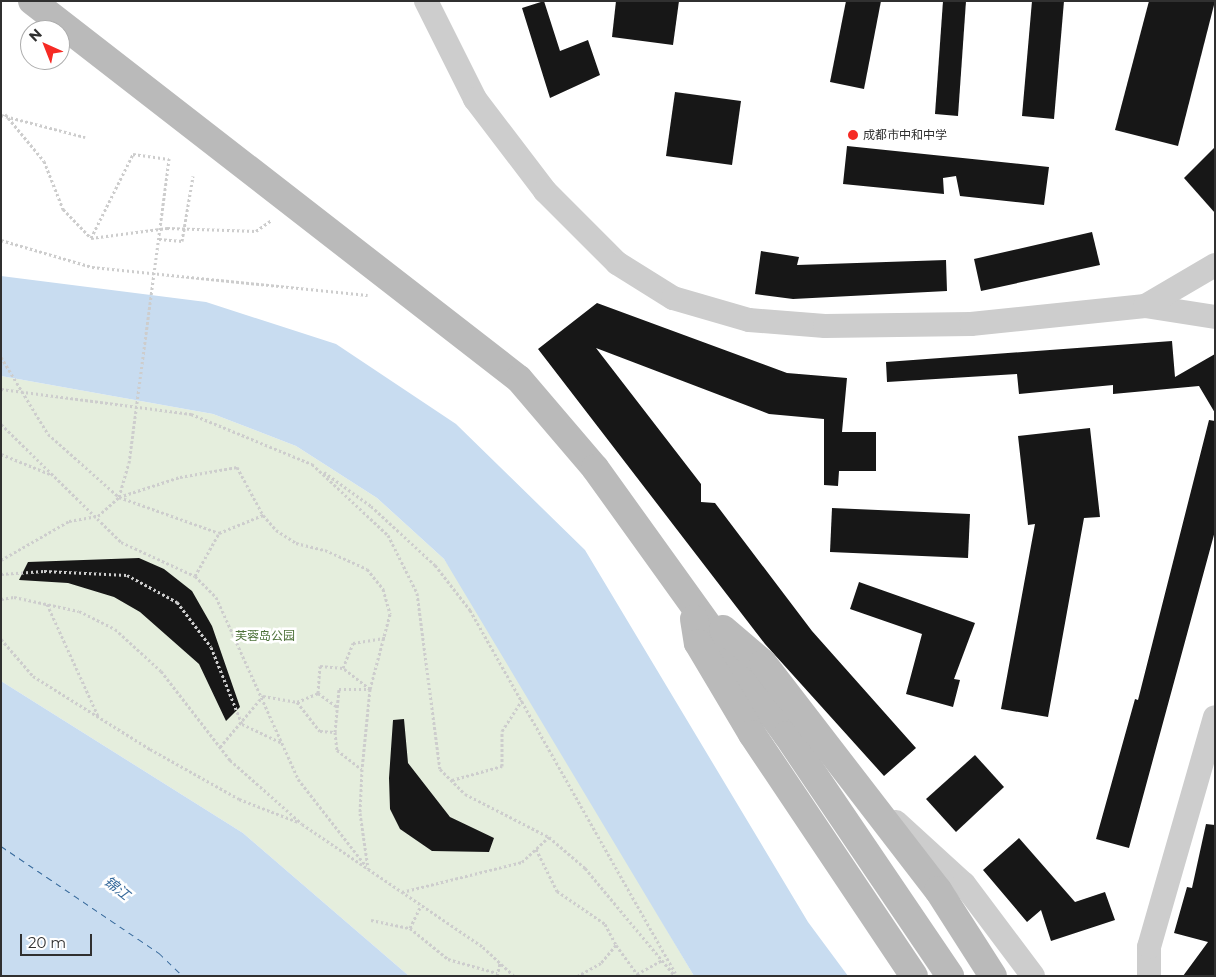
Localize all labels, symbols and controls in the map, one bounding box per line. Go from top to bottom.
north arrow [20,20,70,70]
text: N [25,25,46,45]
place label: 成都市中和中学 [863,128,947,142]
marker: 成都市中和中学 [847,129,859,141]
park label: 芙蓉岛公园 [235,629,295,643]
water label: 锦江 [101,873,133,903]
scale bar [22,924,95,956]
text: 20 m [28,933,66,952]

